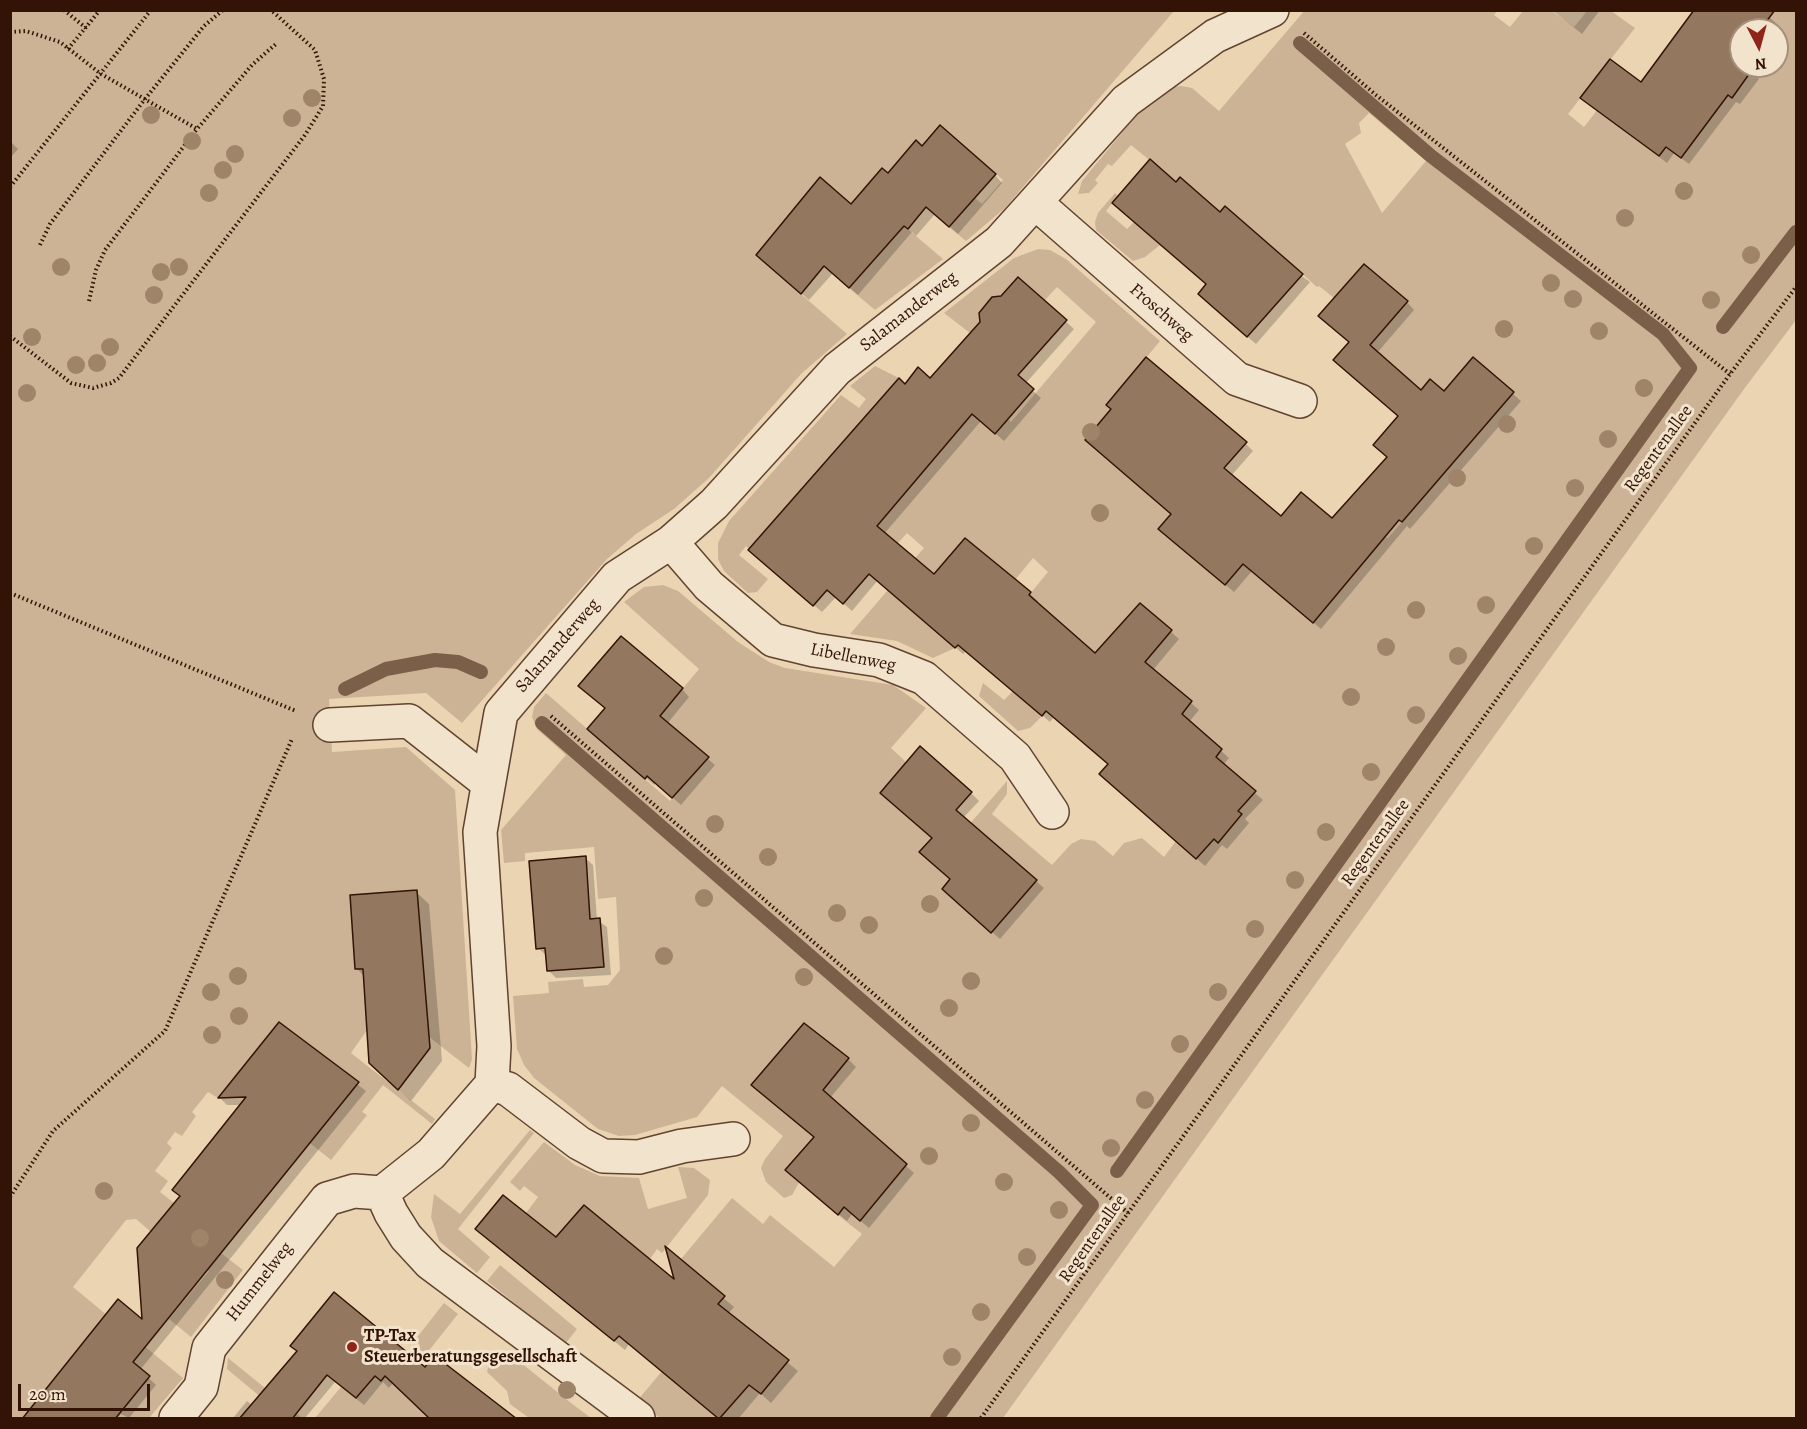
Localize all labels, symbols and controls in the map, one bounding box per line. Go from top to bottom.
north arrow [1729,18,1789,78]
text: N [1754,52,1768,75]
street label: Salamanderweg [856,267,962,357]
street label: Froschweg [1124,279,1198,347]
street label: Regentenallee [1620,401,1698,497]
street label: Salamanderweg [511,594,605,698]
street label: Libellenweg [808,639,898,677]
street label: Regentenallee [1337,795,1415,891]
street label: Regentenallee [1055,1191,1131,1287]
street label: Hummelweg [222,1238,298,1326]
place label: TP-Tax Steuerberatungsgesellschaft [364,1326,577,1368]
marker: TP-Tax Steuerberatungsgesellschaft [345,1340,359,1354]
scale bar [21,1372,153,1410]
text: 20 m [29,1382,66,1406]

